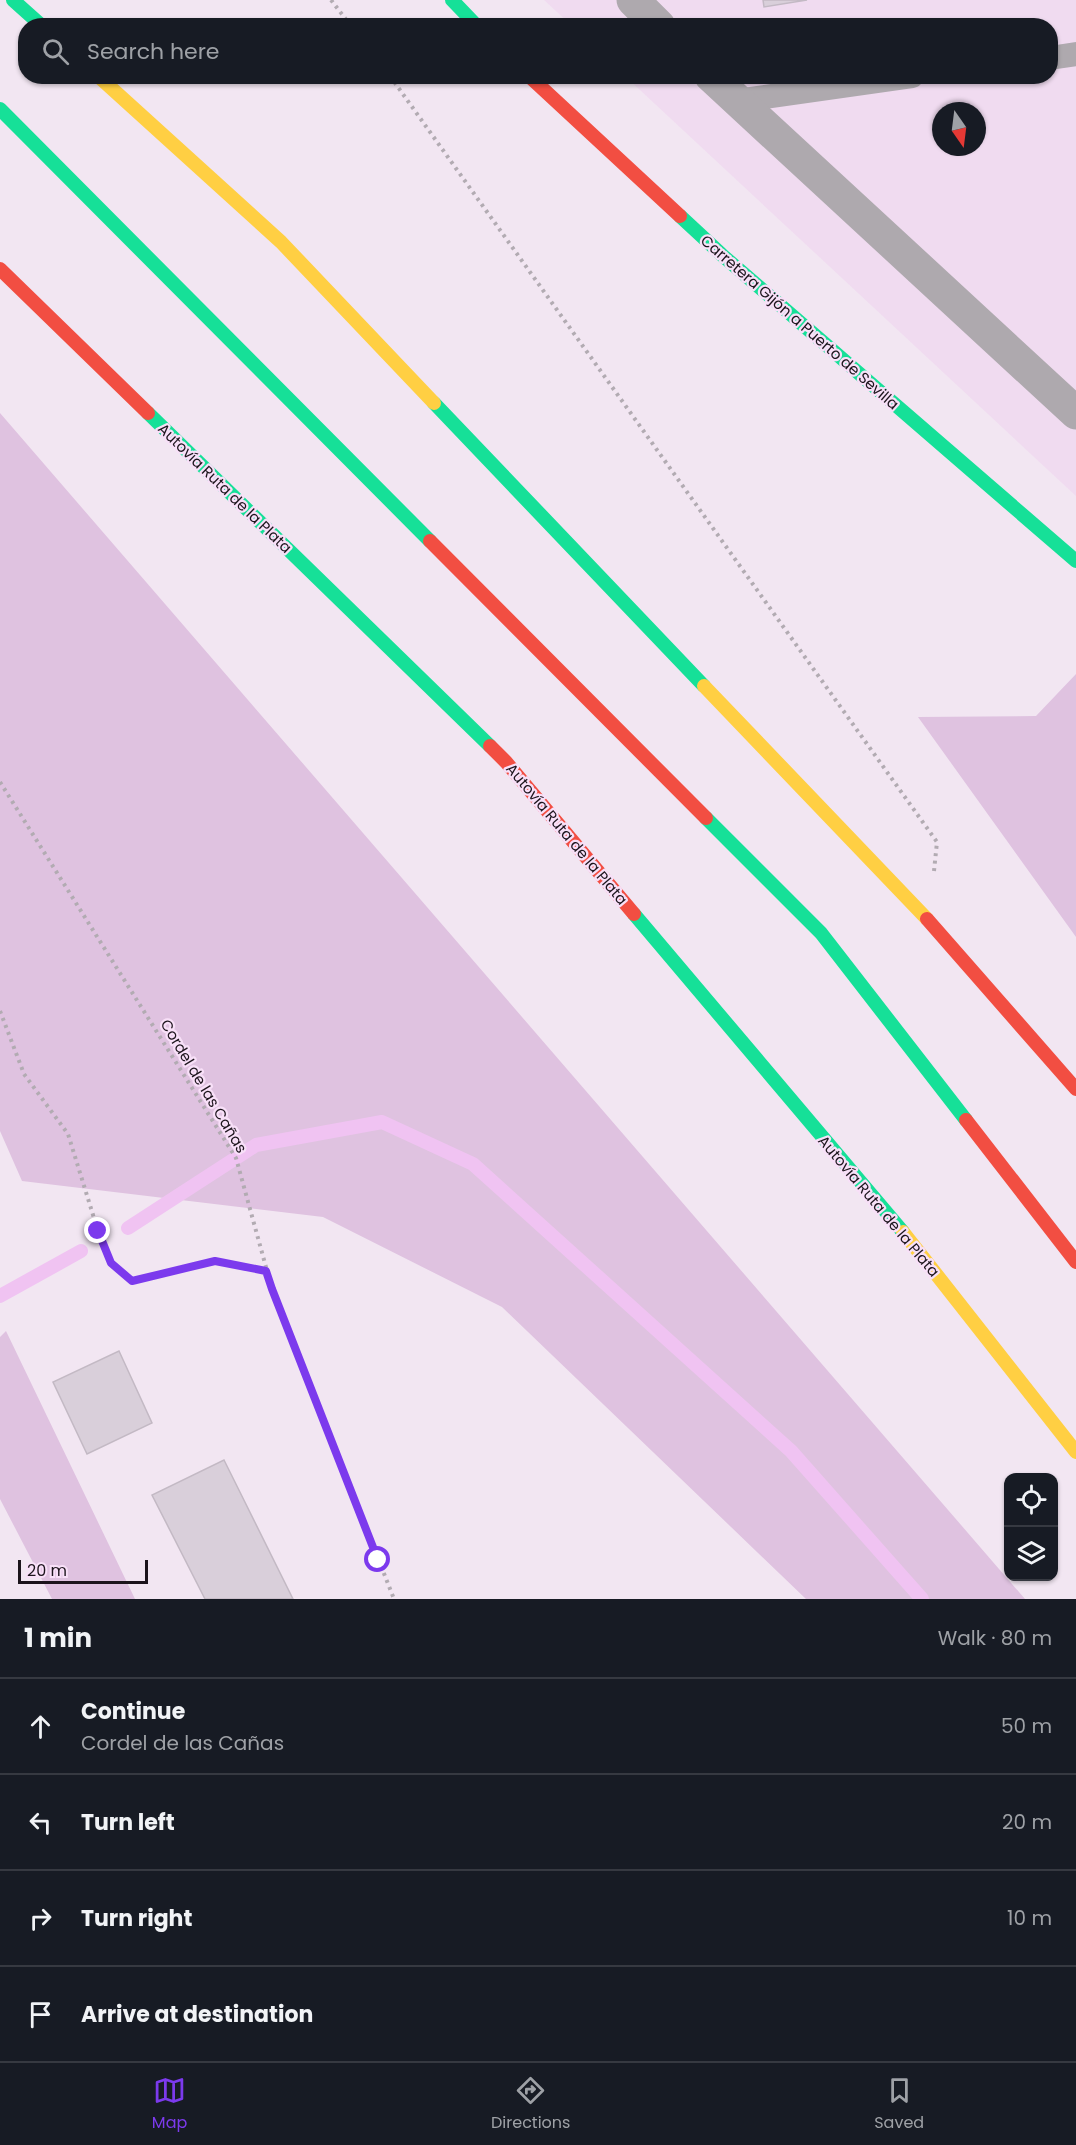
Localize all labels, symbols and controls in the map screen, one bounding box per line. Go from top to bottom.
search box [18,18,1058,84]
icon: search [39,35,72,68]
text: Search here [87,36,220,67]
north arrow [932,102,986,156]
street label: Carretera Gijón a Puerto de Sevilla [696,230,904,414]
street label: Autovía Ruta de la Plata [153,418,297,558]
street label: Autovía Ruta de la Plata [502,759,632,909]
street label: Cordel de las Cañas [156,1015,252,1157]
street label: Autovía Ruta de la Plata [814,1131,944,1281]
route end [84,1217,110,1243]
map controls [1004,1473,1058,1581]
button: locate [1004,1473,1058,1527]
button: layers [1004,1527,1058,1581]
route start [364,1546,390,1572]
scale bar [18,1557,148,1584]
text: 20 m [27,1559,67,1582]
text: 1 min [24,1620,92,1656]
text: Walk · 80 m [938,1624,1052,1652]
text: Continue [81,1696,185,1727]
icon: ahead [24,1710,57,1743]
text: 50 m [1001,1712,1052,1740]
text: Cordel de las Cañas [81,1729,284,1757]
icon: left [24,1806,57,1839]
text: Turn left [81,1807,175,1838]
text: 20 m [1002,1808,1052,1836]
icon: right [24,1902,57,1935]
text: Turn right [81,1903,192,1934]
text: 10 m [1007,1904,1052,1932]
icon: arrive [24,1998,57,2031]
text: Arrive at destination [81,1999,313,2030]
tab: Map [152,2074,187,2135]
tab: Directions [491,2074,570,2135]
tab: Saved [874,2074,924,2135]

